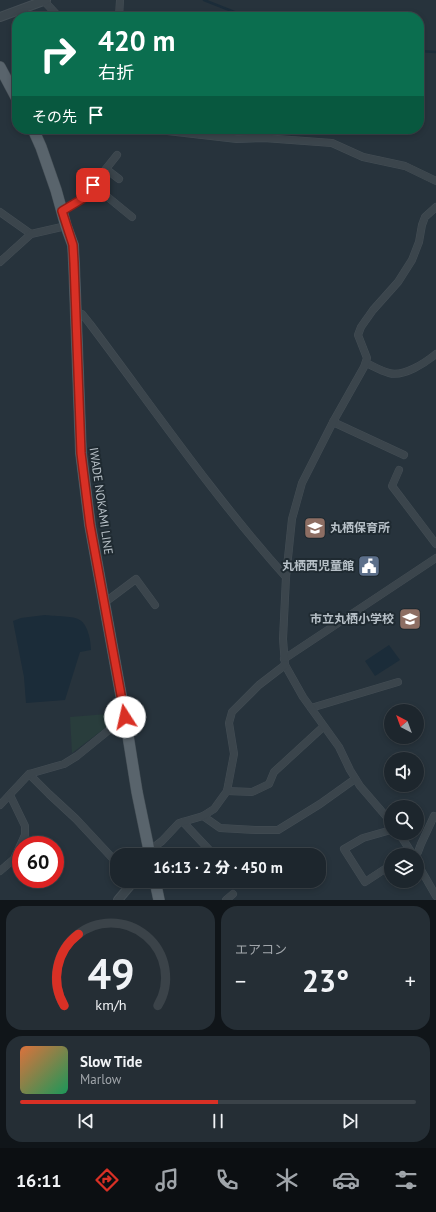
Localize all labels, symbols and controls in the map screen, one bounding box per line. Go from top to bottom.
text: 420 m [98,22,175,59]
icon: right [32,28,84,80]
text: 右折 [98,61,134,84]
icon: arrive [85,104,107,126]
text: その先 [32,107,77,126]
pin [76,168,110,202]
icon: arrive [82,174,104,196]
street label: IWADE NOKAMI LINE [87,446,116,556]
school or university icon: 丸栖保育所 [302,515,328,541]
place label: 丸栖保育所 [330,520,390,535]
public building icon: 丸栖西児童館 [356,553,382,579]
place label: 丸栖西児童館 [282,558,354,573]
school or university icon: 市立丸栖小学校 [397,606,423,632]
place label: 市立丸栖小学校 [310,611,394,626]
position arrow [104,696,146,738]
north arrow [384,704,424,744]
map controls [384,704,424,888]
button: sound [384,752,424,792]
button: search [384,800,424,840]
speed limit sign: 60 [12,836,64,888]
button: layers [384,848,424,888]
text: 16:13 · 2 分 · 450 m [153,858,283,877]
text: エアコン [235,941,287,958]
text: 49 [87,947,134,1000]
text: 23° [302,961,349,1000]
text: − [235,967,246,995]
text: + [405,967,416,995]
text: km/h [95,995,126,1014]
text: Slow Tide [80,1052,142,1071]
text: Marlow [80,1071,121,1088]
icon: previous [75,1110,97,1132]
icon: pause [207,1110,229,1132]
icon: next [339,1110,361,1132]
icon: directions [93,1166,121,1194]
icon: music [153,1166,181,1194]
icon: phone [213,1166,241,1194]
icon: climate [273,1166,301,1194]
icon: car [332,1166,360,1194]
icon: filters [392,1166,420,1194]
text: 16:11 [16,1169,62,1192]

